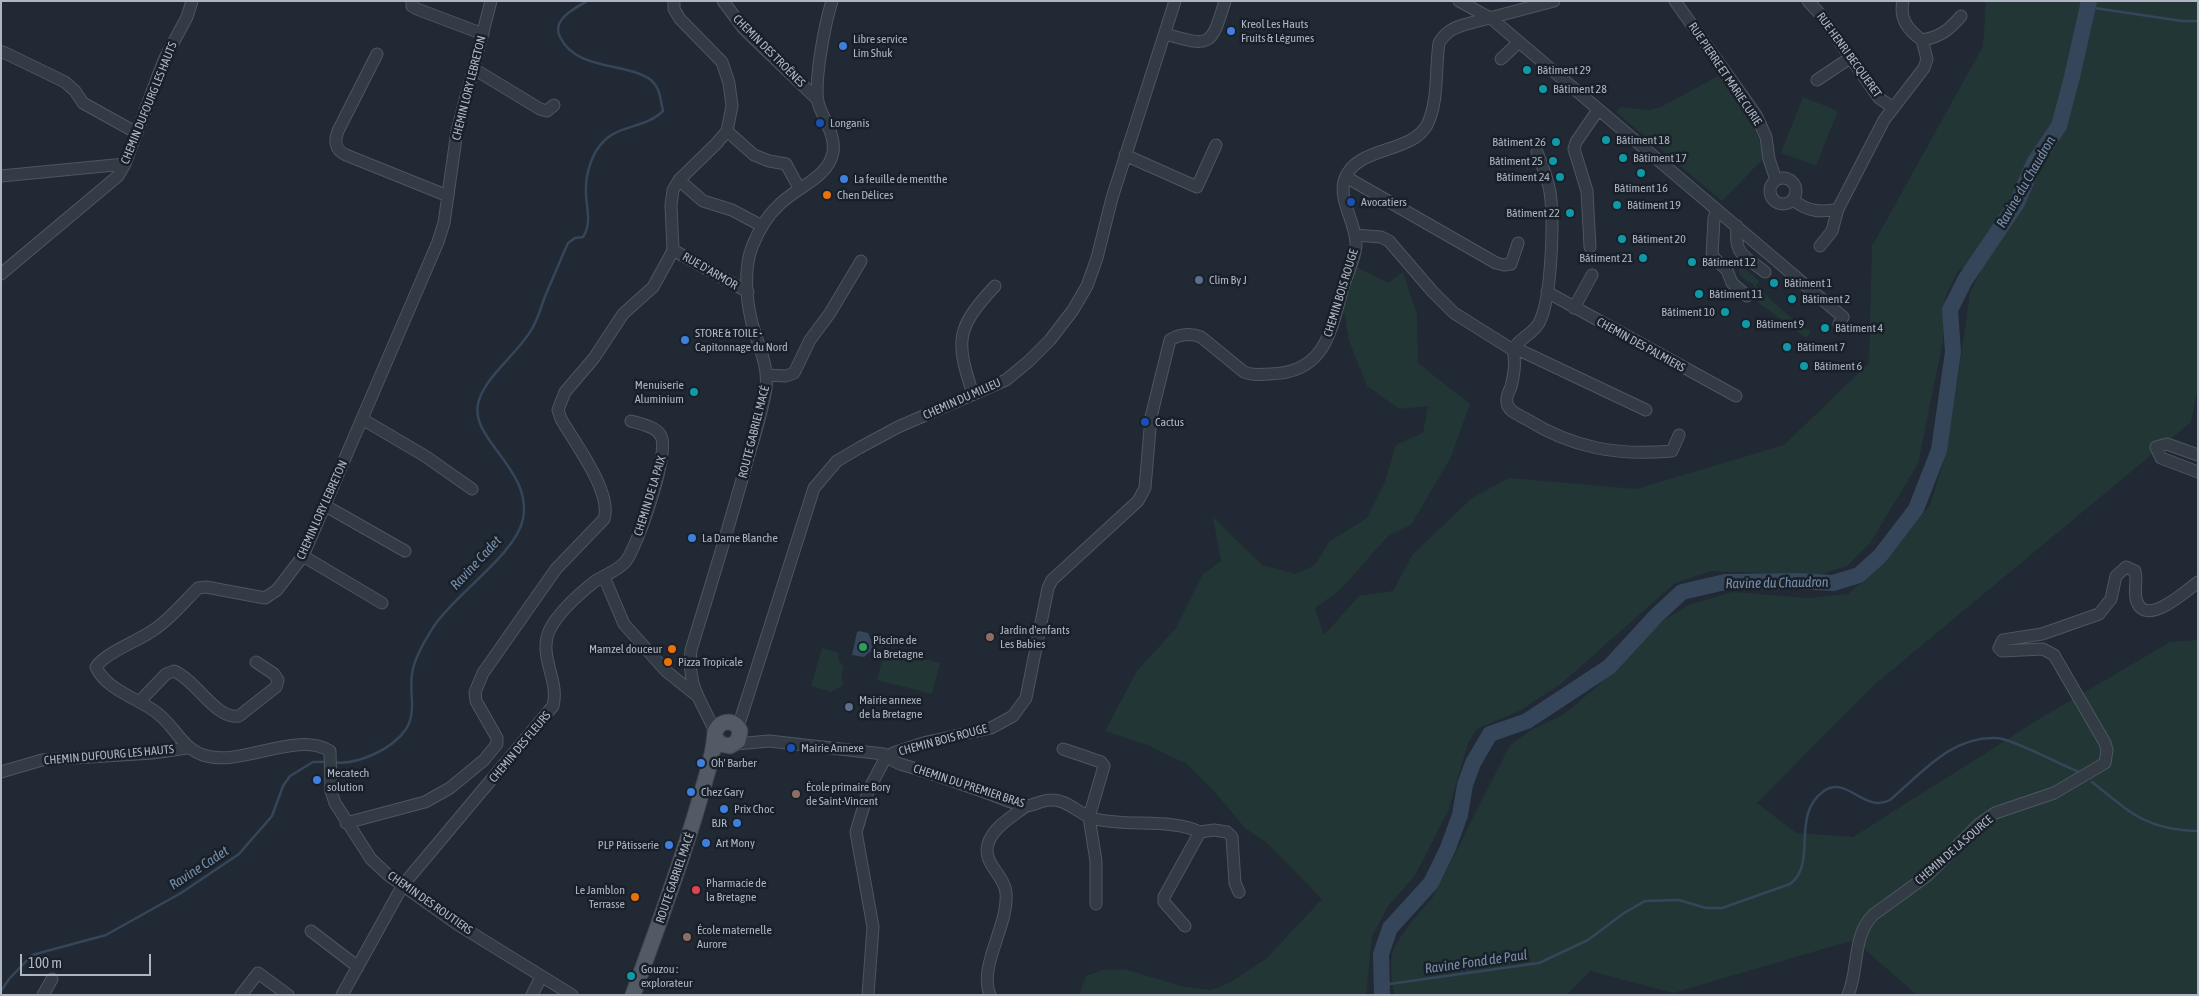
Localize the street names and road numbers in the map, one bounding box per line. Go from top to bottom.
street label: RUE HENRI BECQUERET [1813,10,1885,100]
street label: CHEMIN DES TROËNES [730,12,808,90]
street label: RUE PIERRE ET MARIE CURIE [1685,20,1765,128]
street label: CHEMIN LORY LEBRETON [449,34,489,142]
street label: CHEMIN DUFOURG LES HAUTS [118,40,180,166]
street label: CHEMIN BOIS ROUGE [1321,247,1361,339]
street label: RUE D'ARMOR [680,249,740,293]
street label: CHEMIN DES PALMIERS [1594,315,1688,375]
street label: CHEMIN DU MILIEU [921,375,1003,423]
street label: ROUTE GABRIEL MACÉ [736,384,772,480]
street label: CHEMIN DE LA PAIX [631,454,669,538]
street label: CHEMIN LORY LEBRETON [294,458,350,562]
street label: CHEMIN DES FLEURS [486,708,554,786]
street label: CHEMIN BOIS ROUGE [897,721,989,759]
street label: CHEMIN DUFOURG LES HAUTS [43,742,175,768]
street label: CHEMIN DU PREMIER BRAS [912,761,1026,811]
street label: CHEMIN DE LA SOURCE [1912,812,1996,888]
street label: ROUTE GABRIEL MACÉ [653,831,697,925]
street label: CHEMIN DES ROUTIERS [385,868,475,938]

